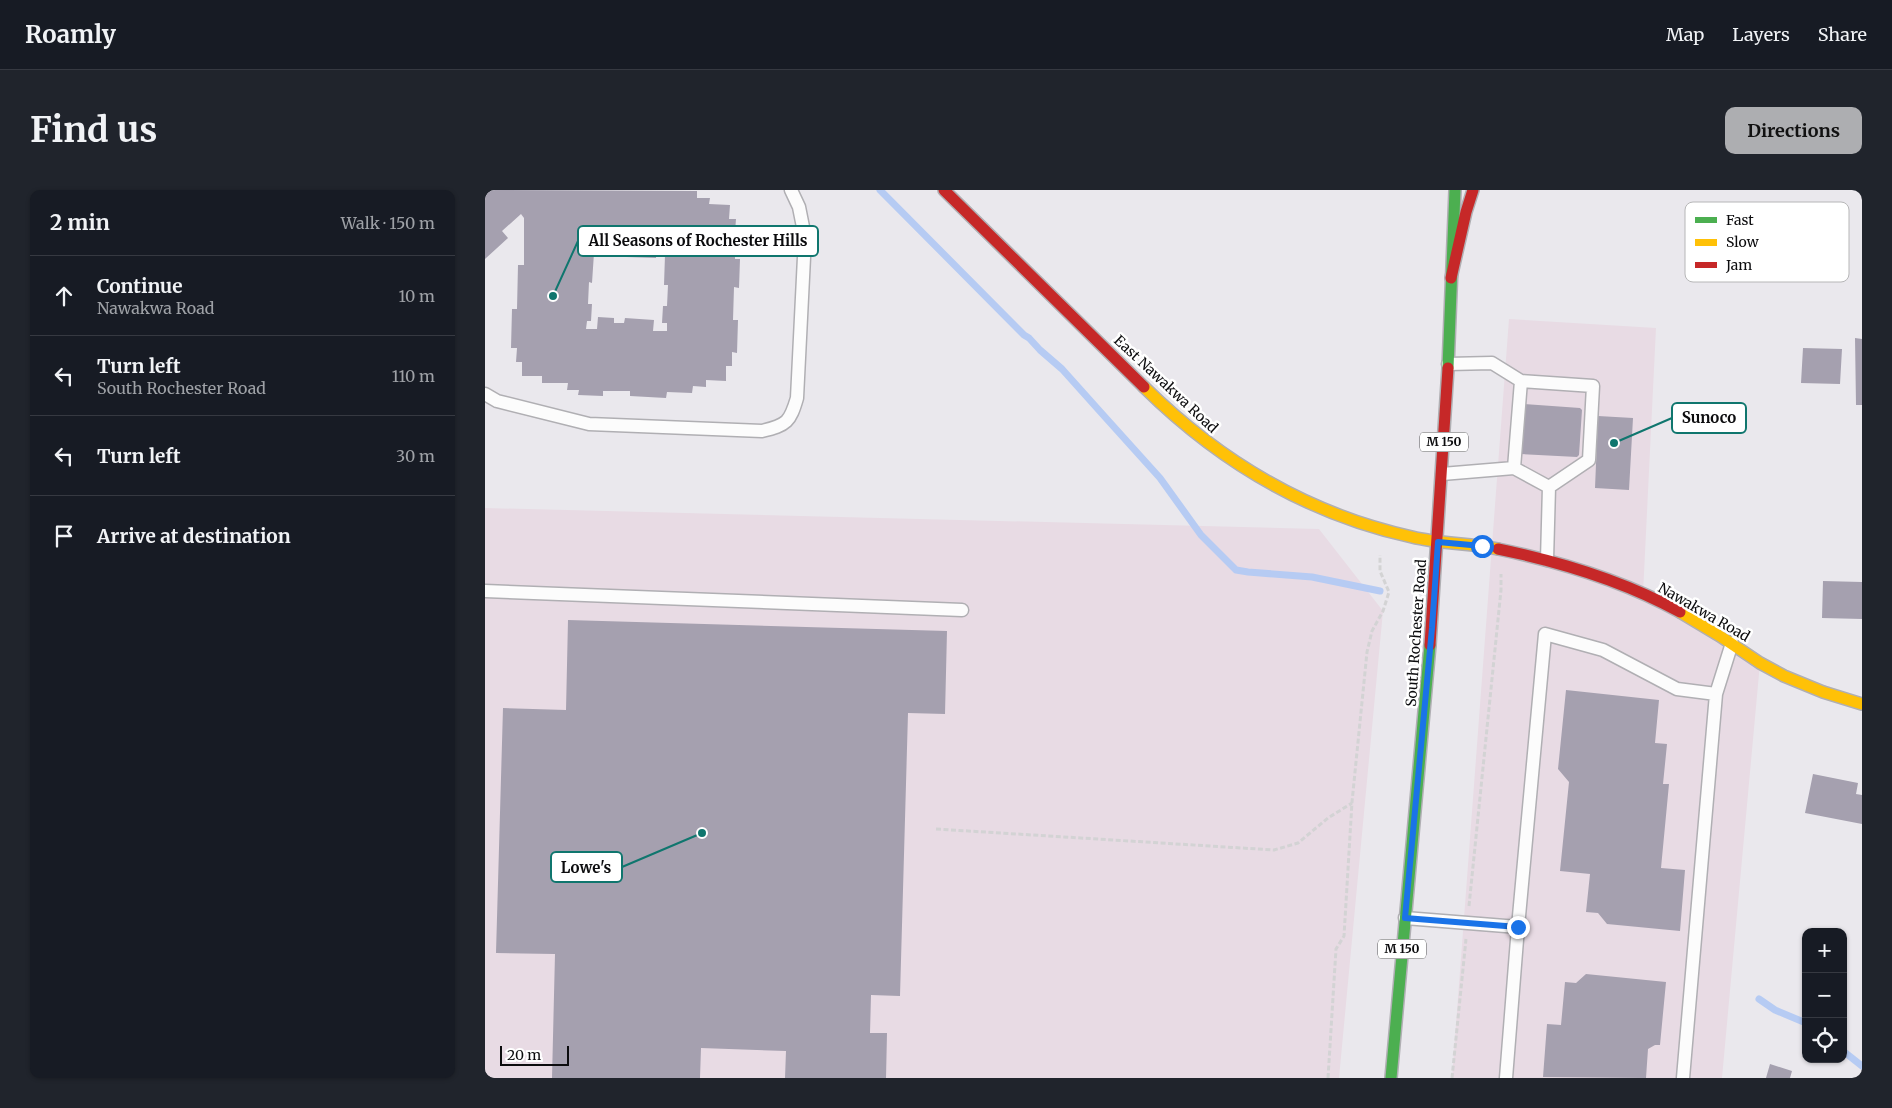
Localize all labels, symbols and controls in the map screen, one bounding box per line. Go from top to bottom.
text: Roamly [25,19,116,50]
text: Map [1666,23,1704,46]
text: Layers [1732,23,1790,46]
text: Share [1818,23,1867,46]
button: Directions [1725,107,1862,154]
text: Find us [30,108,157,152]
legend [1685,202,1849,282]
text: 2 min [50,209,110,236]
text: Fast [1726,211,1754,229]
text: Walk · 150 m [341,213,435,233]
callout: All Seasons of Rochester Hills [578,226,818,256]
text: All Seasons of Rochester Hills [587,231,808,250]
text: Slow [1726,233,1759,251]
text: Jam [1725,256,1752,274]
text: Continue [97,274,183,298]
icon: ahead [50,282,78,310]
text: 10 m [398,286,435,306]
text: Nawakwa Road [97,298,215,318]
street label: East Nawakwa Road [1110,331,1222,437]
text: Turn left [97,354,181,378]
icon: left [50,362,78,390]
text: 110 m [392,366,435,386]
text: South Rochester Road [97,378,266,398]
callout: Sunoco [1672,403,1746,433]
text: Sunoco [1682,408,1736,427]
road number: M 150 [1420,432,1468,452]
icon: left [50,442,78,470]
text: Turn left [97,444,181,468]
text: 30 m [396,446,435,466]
icon: arrive [50,522,78,550]
text: Arrive at destination [97,524,291,548]
route start [1471,535,1494,558]
street label: South Rochester Road [1402,558,1430,707]
street label: Nawakwa Road [1655,578,1754,646]
callout: Lowe's [551,852,622,882]
text: Lowe's [561,858,611,877]
route end [1507,916,1530,939]
map controls [1802,928,1847,1063]
button: + [1802,928,1847,973]
road number: M 150 [1378,940,1426,959]
button: − [1802,973,1847,1018]
button: locate [1802,1018,1847,1063]
scale bar [500,1043,569,1066]
text: 20 m [507,1046,541,1064]

